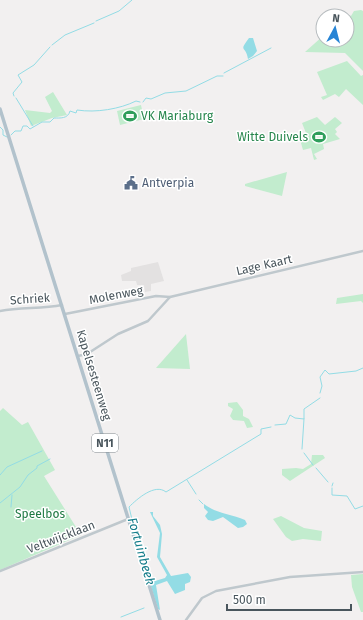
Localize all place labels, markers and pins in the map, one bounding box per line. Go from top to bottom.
sports icon: VK Mariaburg [122,108,138,124]
place label: VK Mariaburg [141,109,214,123]
sports icon: Witte Duivels [311,129,327,145]
place label: Witte Duivels [237,130,308,144]
public building icon: Antverpia [123,175,139,191]
place label: Antverpia [142,176,194,190]

